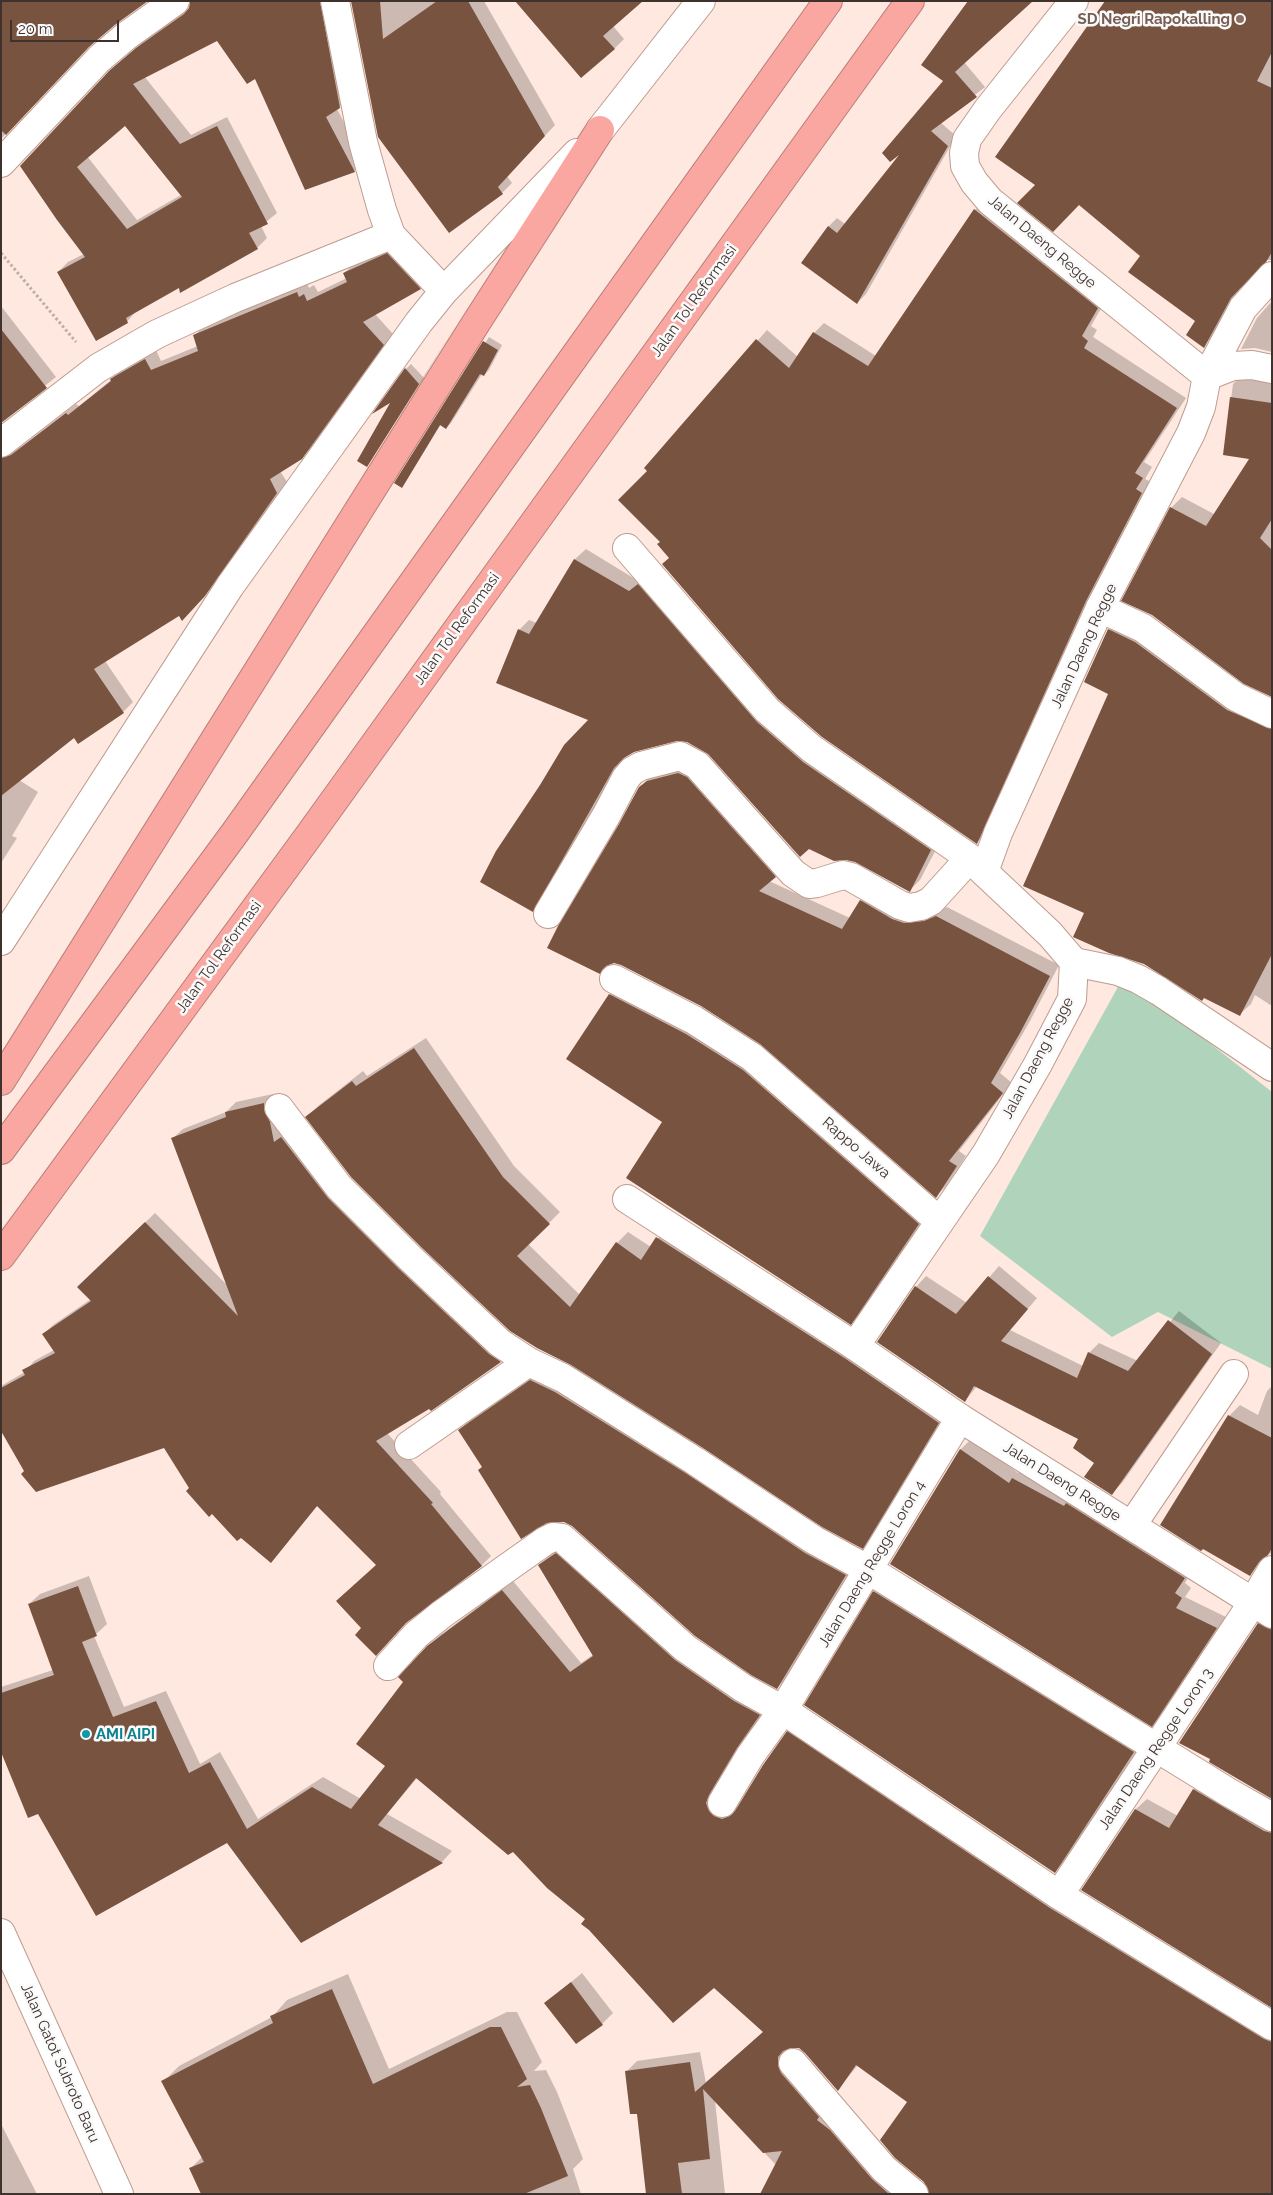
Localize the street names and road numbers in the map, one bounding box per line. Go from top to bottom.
street label: Jalan Daeng Regge [984,192,1100,292]
street label: Jalan Tol Reformasi [647,241,741,361]
street label: Jalan Tol Reformasi [410,569,504,689]
street label: Jalan Daeng Regge [1047,581,1121,711]
street label: Jalan Tol Reformasi [172,897,266,1017]
street label: Jalan Daeng Regge [998,994,1078,1122]
street label: Rappo Jawa [818,1114,894,1182]
street label: Jalan Daeng Regge [1000,1439,1124,1525]
street label: Jalan Daeng Regge Loron 4 [815,1477,929,1651]
street label: Jalan Daeng Regge Loron 3 [1095,1665,1217,1833]
street label: Jalan Gatot Subroto Baru [17,1981,103,2145]

